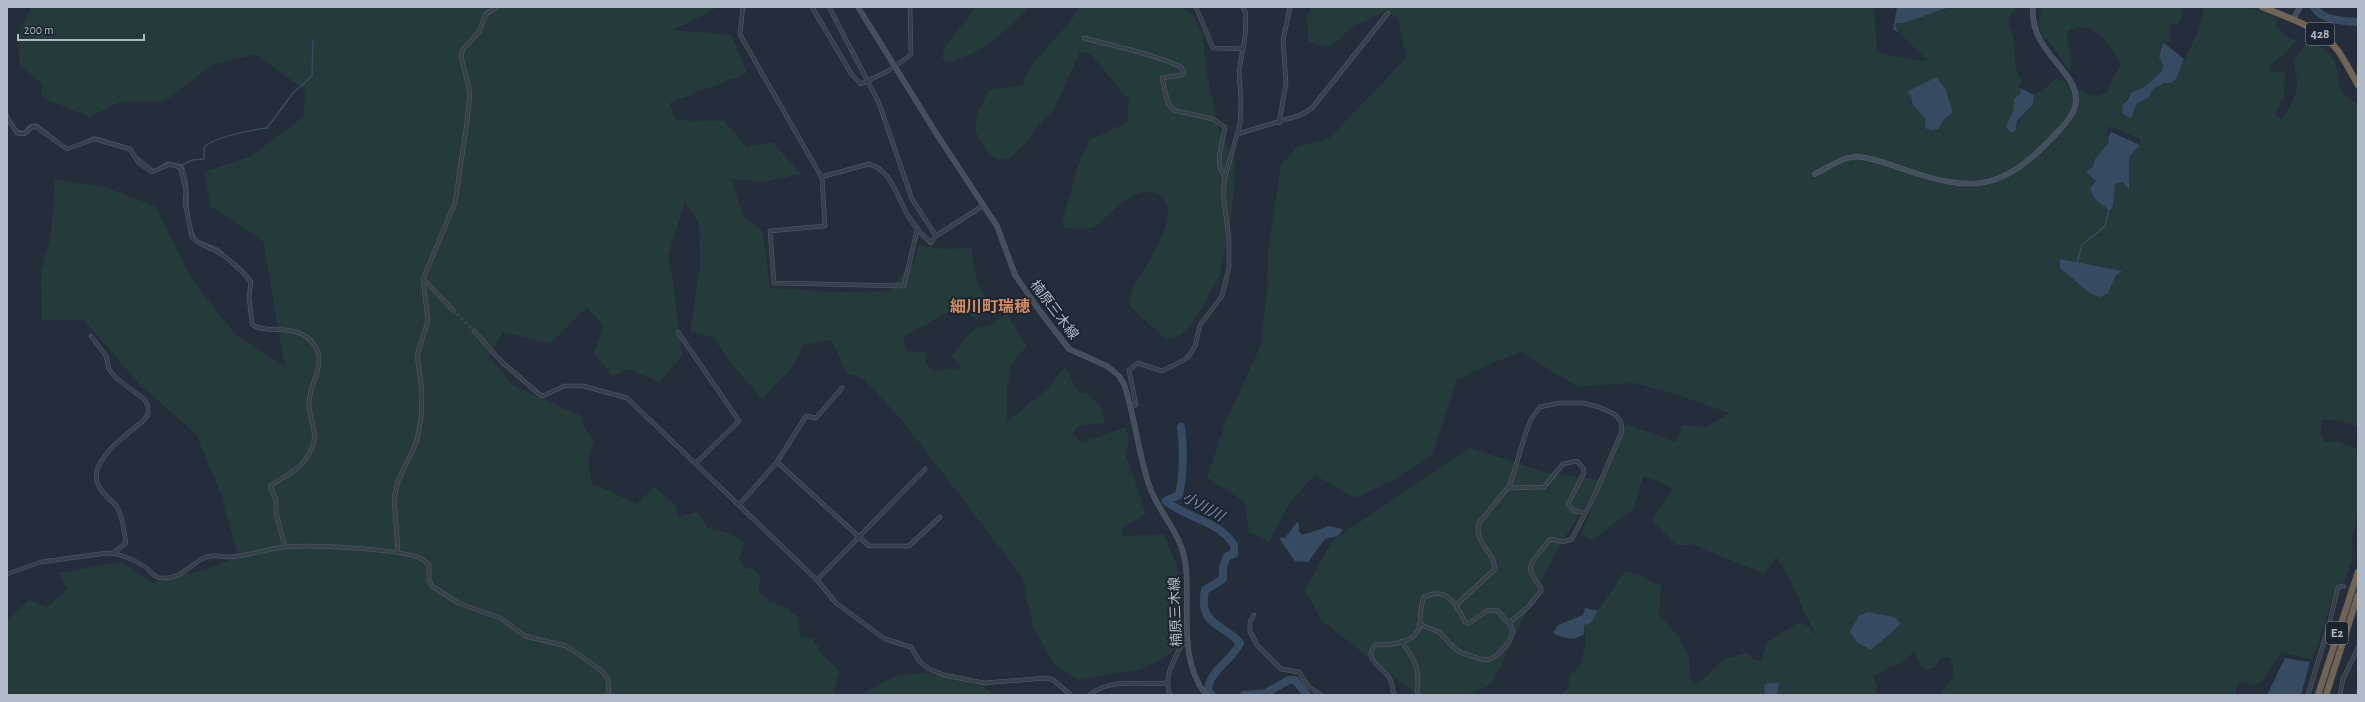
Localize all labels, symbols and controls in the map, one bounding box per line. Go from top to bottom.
scale bar [18,16,144,42]
road number: 428 [2306,23,2334,45]
text: 200 m [24,24,54,36]
street label: 楠原三木線 [1027,277,1081,342]
district label: 細川町瑞穂 [950,298,1030,315]
water label: 小川川 [1180,489,1229,525]
street label: 楠原三木線 [1167,577,1184,647]
road number: E2 [2326,622,2348,644]

